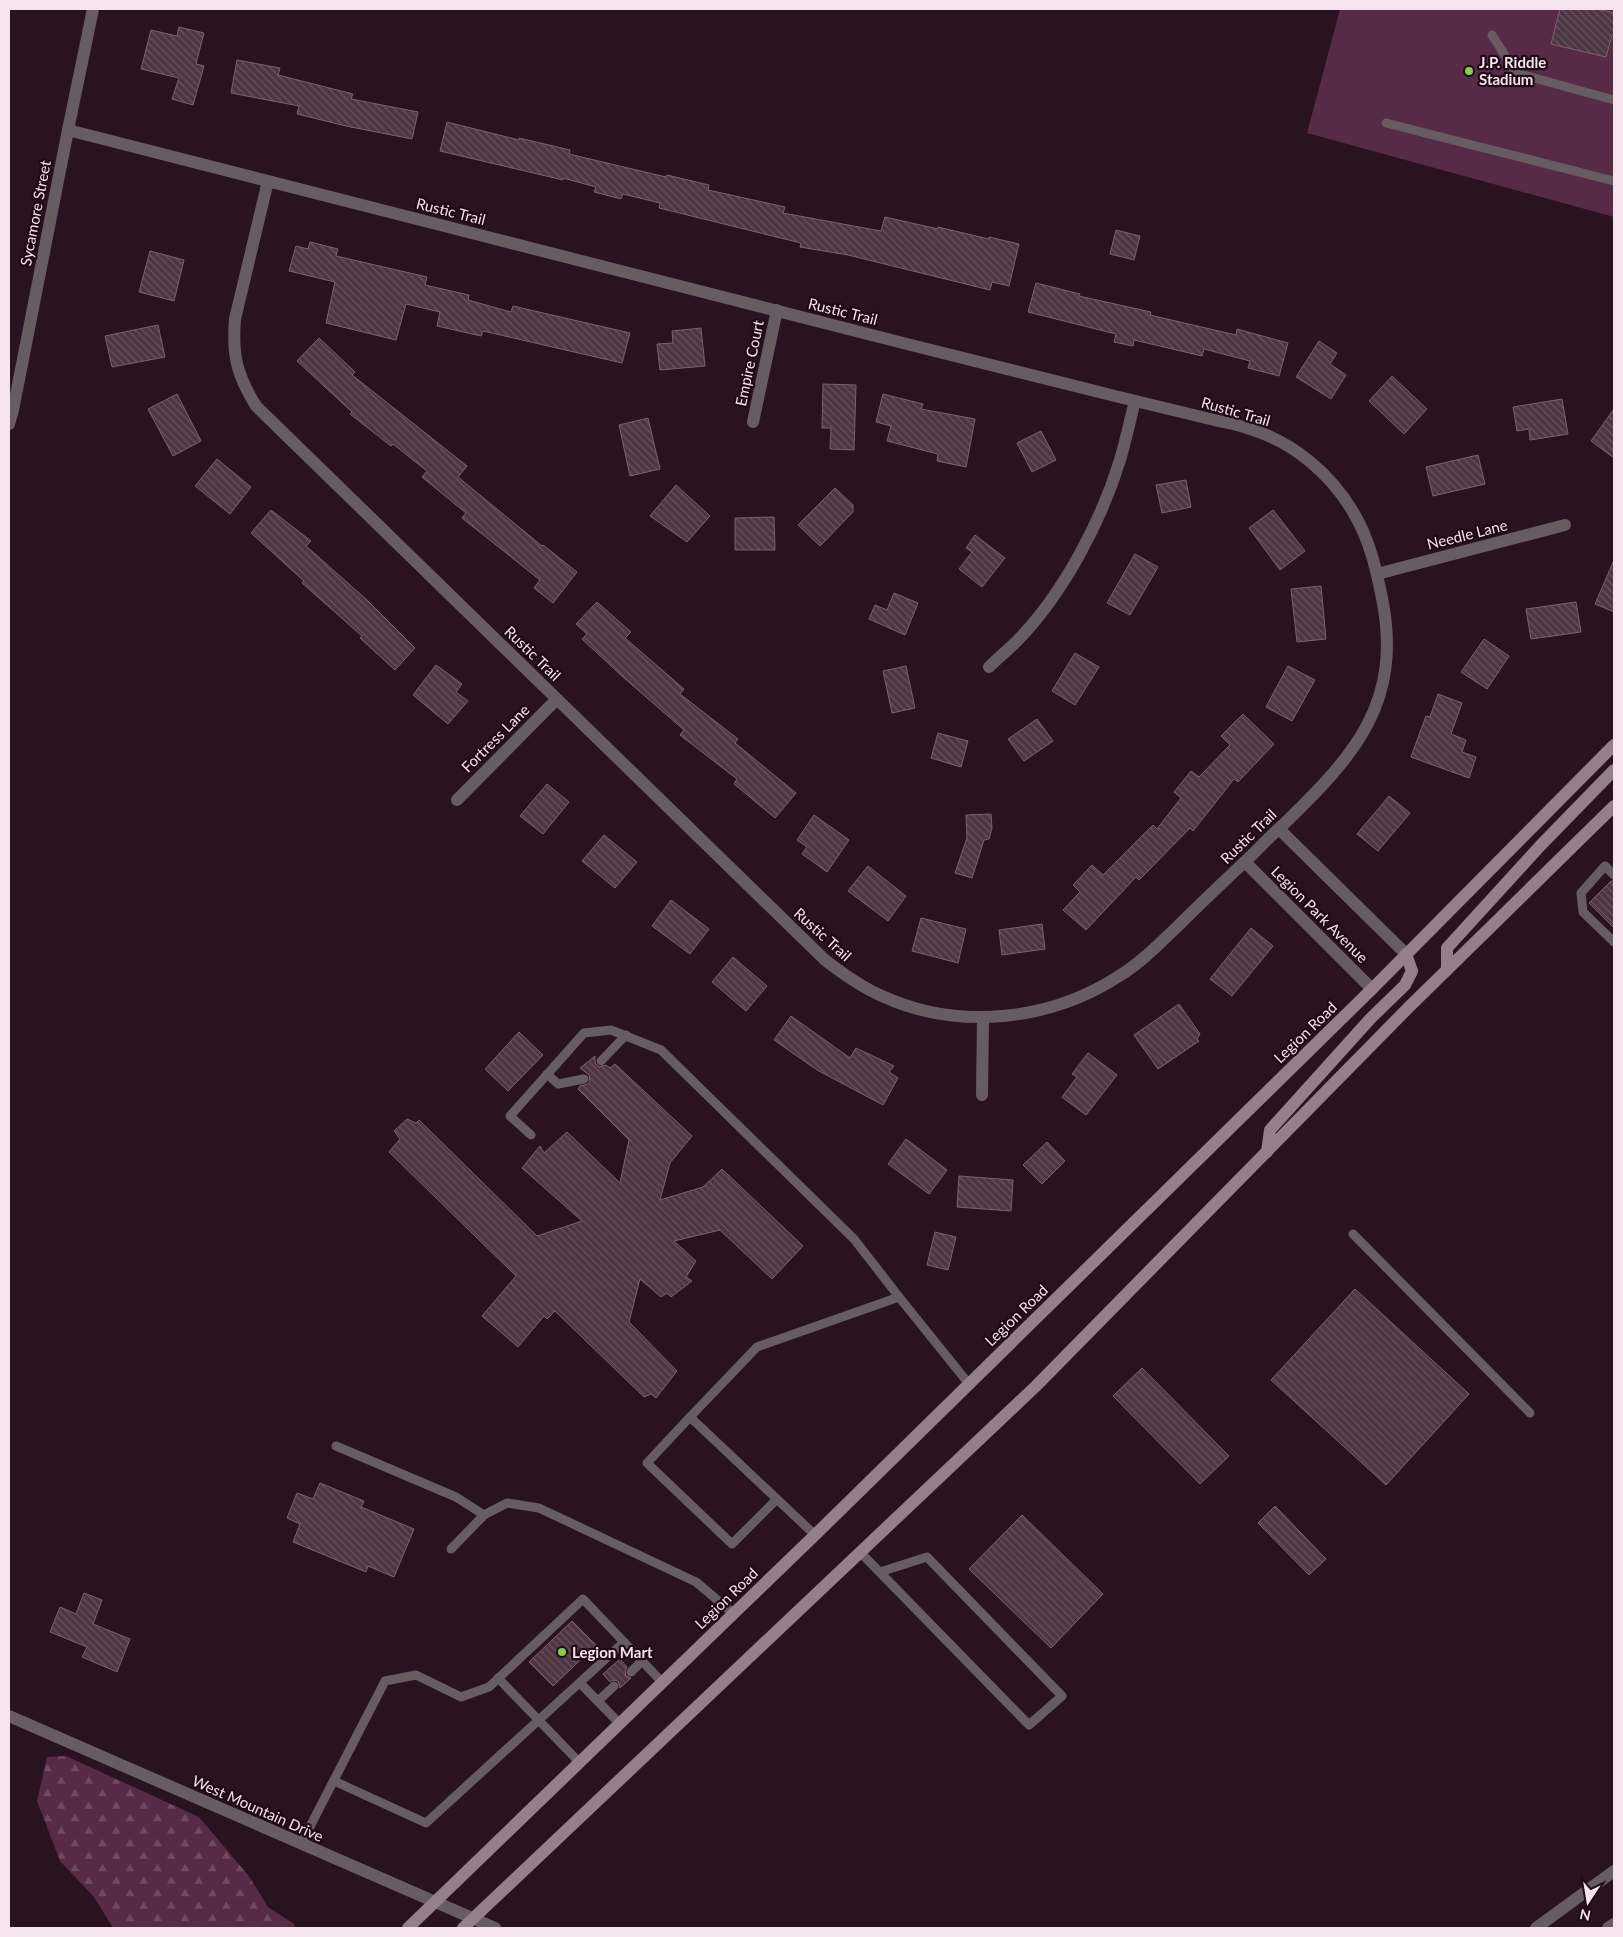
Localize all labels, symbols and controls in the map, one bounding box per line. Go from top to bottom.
place label: J.P. Riddle Stadium [1479,53,1546,88]
marker: J.P. Riddle Stadium [1463,65,1475,77]
street label: Sycamore Street [16,158,54,267]
street label: Rustic Trail [414,194,488,228]
street label: Rustic Trail [806,294,880,328]
street label: Empire Court [731,318,767,408]
street label: Rustic Trail [1199,393,1273,429]
street label: Needle Lane [1425,515,1509,553]
street label: Rustic Trail [501,622,565,684]
street label: Fortress Lane [457,700,533,776]
street label: Rustic Trail [1216,805,1280,867]
street label: Legion Park Avenue [1268,862,1372,966]
street label: Rustic Trail [791,904,855,964]
street label: Legion Road [1270,998,1340,1066]
street label: Legion Road [981,1281,1051,1349]
street label: Legion Road [691,1564,761,1632]
place label: Legion Mart [572,1643,653,1661]
marker: Legion Mart [556,1646,568,1658]
street label: West Mountain Drive [190,1771,326,1845]
north arrow [1563,1877,1613,1927]
text: N [1578,1906,1592,1925]

